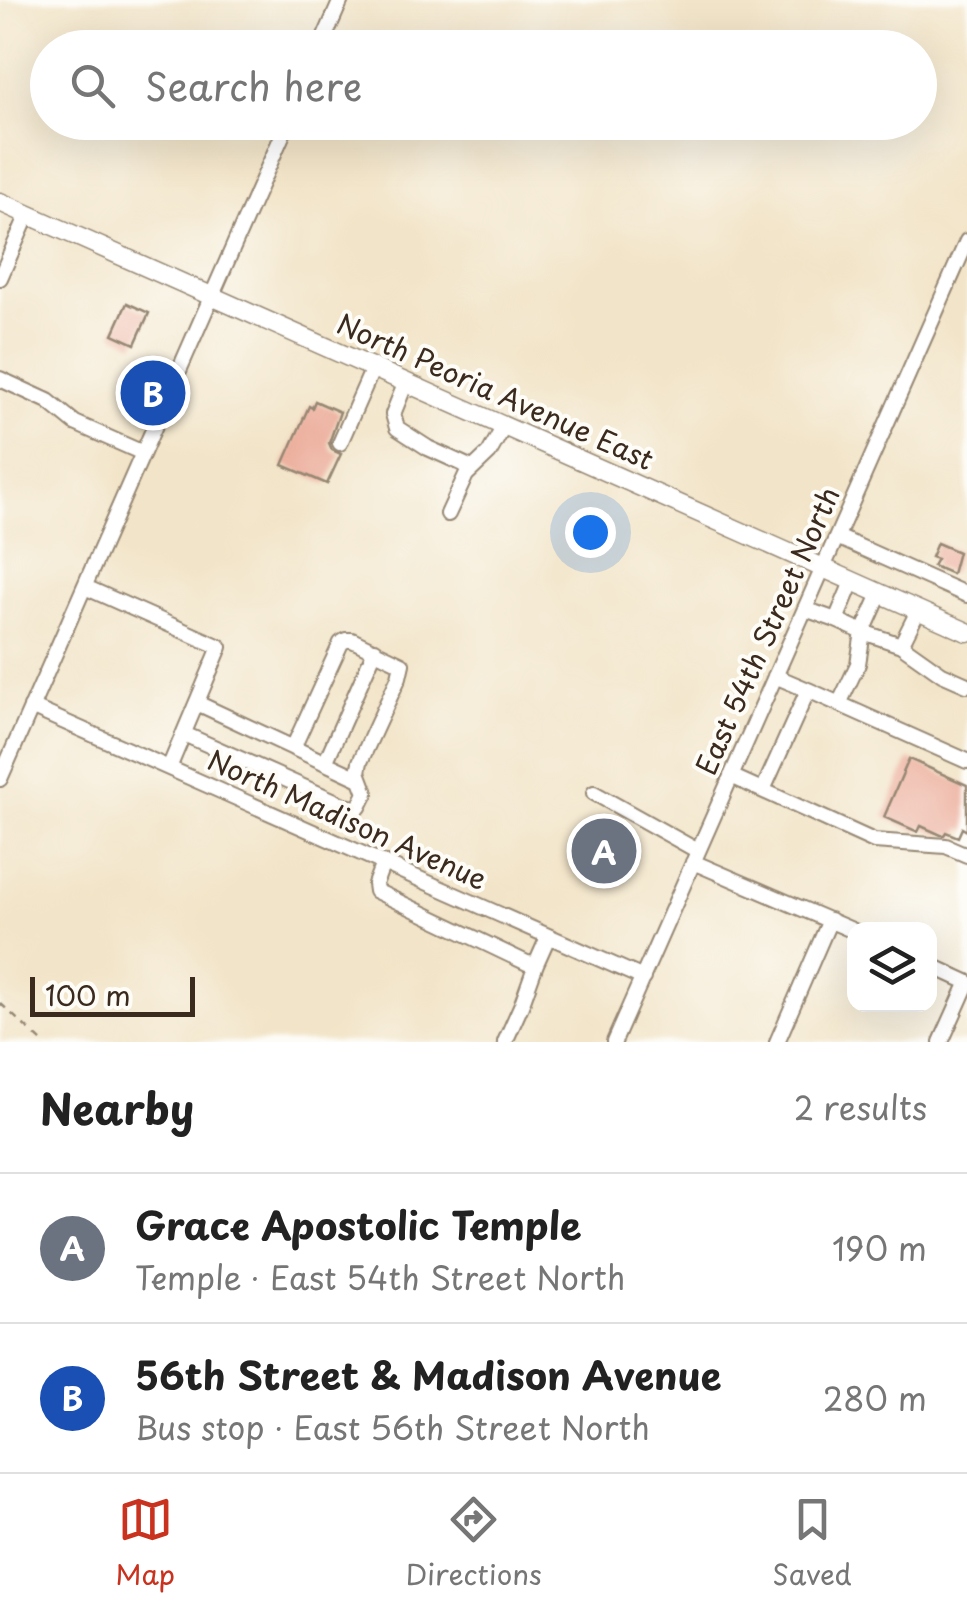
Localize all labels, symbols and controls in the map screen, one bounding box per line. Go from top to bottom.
search box [30,30,937,140]
text: Search here [145,57,362,114]
icon: search [65,58,120,113]
street label: North Peoria Avenue East [330,301,661,480]
pin: B [120,356,186,430]
street label: East 54th Street North [684,480,850,781]
your location [565,507,616,558]
street label: North Madison Avenue [201,738,494,900]
pin: A [572,814,636,888]
map controls [847,922,937,1012]
button: layers [847,922,937,1012]
scale bar [30,972,195,1016]
text: 100 m [45,973,131,1016]
text: Nearby [40,1076,194,1139]
text: 2 results [794,1083,927,1131]
text: Grace Apostolic Temple [135,1196,582,1253]
text: A [60,1224,85,1272]
text: 190 m [832,1224,927,1272]
text: Temple · East 54th Street North [135,1253,625,1301]
text: 56th Street & Madison Avenue [135,1346,722,1403]
text: B [62,1374,83,1422]
text: 280 m [823,1374,927,1422]
text: Bus stop · East 56th Street North [135,1403,650,1451]
tab: Map [115,1492,175,1595]
tab: Directions [406,1492,542,1595]
tab: Saved [772,1492,852,1595]

